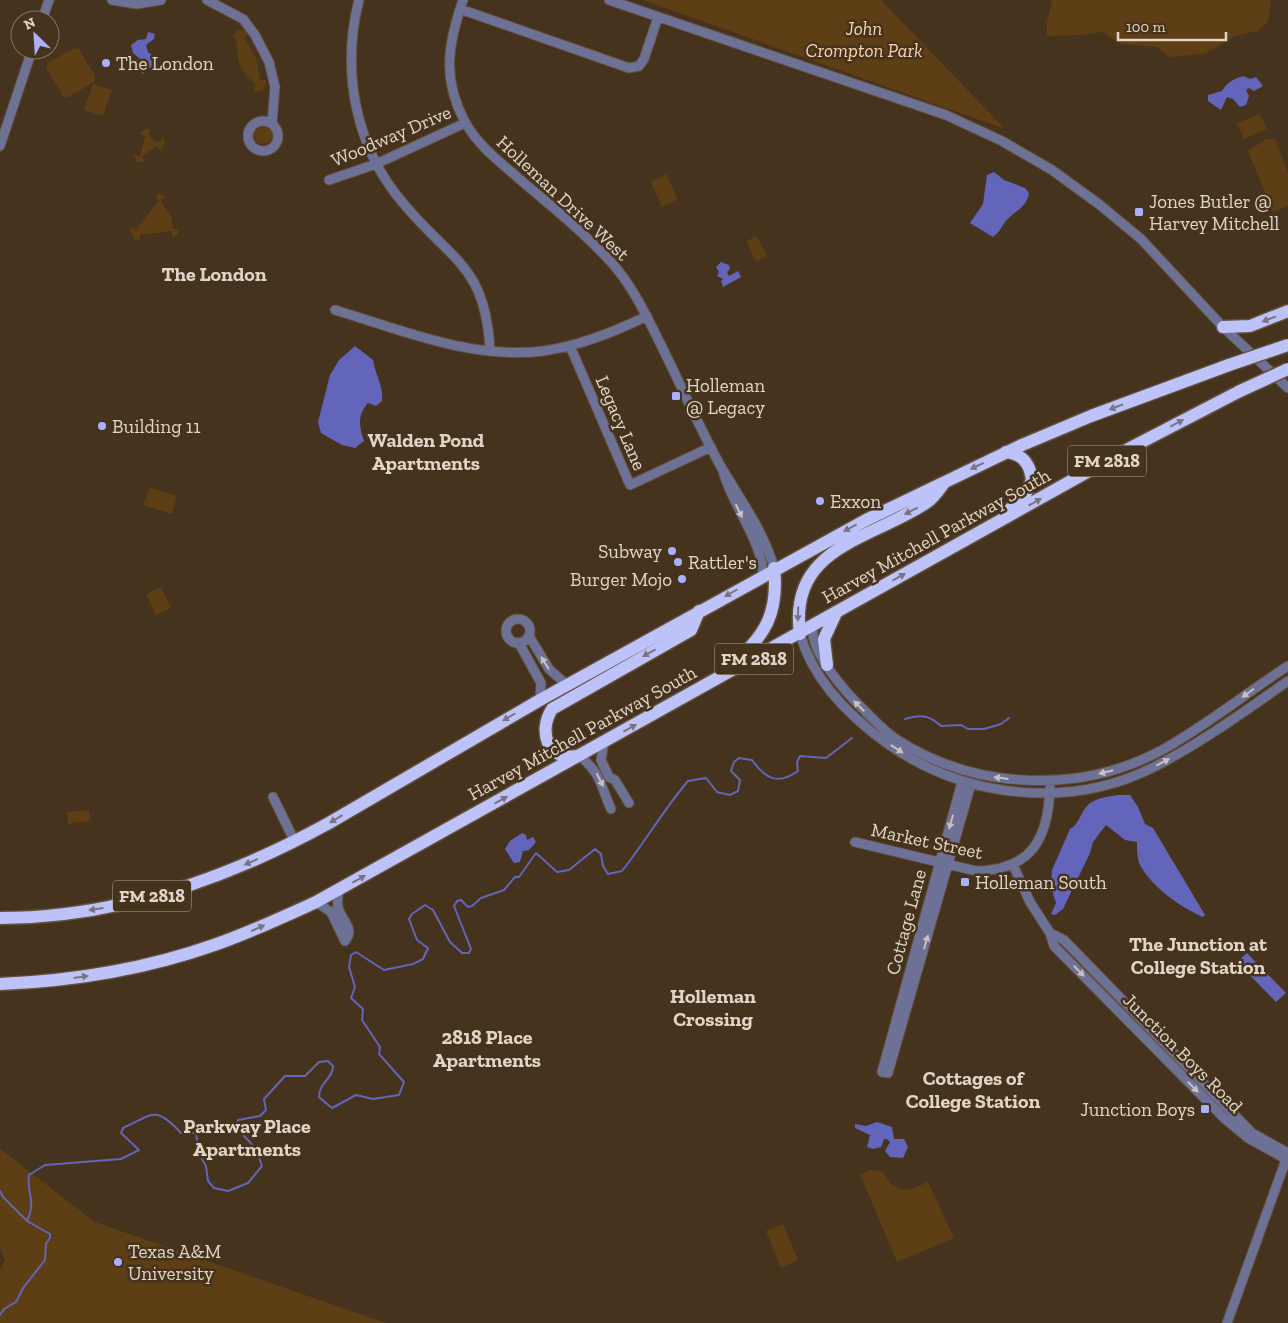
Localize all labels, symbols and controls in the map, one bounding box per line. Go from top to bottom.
north arrow [10,10,60,60]
scale bar [1118,10,1226,42]
text: N [21,14,38,34]
park label: John Crompton Park [806,17,922,62]
text: 100 m [1126,18,1165,36]
place label: The London [116,52,214,75]
marker: The London [100,57,112,69]
street label: Woodway Drive [327,100,455,172]
street label: Holleman Drive West [492,131,634,265]
place label: Jones Butler @ Harvey Mitchell [1149,190,1279,235]
marker: Jones Butler @ Harvey Mitchell [1133,206,1145,218]
district label: The London [161,262,267,286]
one-way arrow [1261,315,1276,323]
street label: Legacy Lane [591,372,651,474]
place label: Holleman @ Legacy [686,374,765,419]
marker: Holleman @ Legacy [670,390,682,402]
one-way arrow [1109,403,1123,411]
place label: Building 11 [112,415,201,438]
one-way arrow [1170,419,1184,428]
marker: Building 11 [96,420,108,432]
district label: Walden Pond Apartments [368,428,485,475]
road number: FM 2818 [1068,446,1146,476]
one-way arrow [970,462,984,470]
street label: Harvey Mitchell Parkway South [818,463,1055,608]
place label: Exxon [830,490,881,513]
marker: Exxon [814,495,826,507]
one-way arrow [1027,498,1042,506]
one-way arrow [735,504,743,518]
one-way arrow [904,507,918,515]
one-way arrow [842,524,857,532]
place label: Subway [598,540,662,563]
marker: Subway [666,545,678,557]
place label: Rattler's [688,551,757,574]
marker: Rattler's [672,556,684,568]
place label: Burger Mojo [570,568,672,591]
marker: Burger Mojo [676,573,688,585]
one-way arrow [893,573,906,582]
one-way arrow [723,589,738,597]
one-way arrow [794,606,802,622]
road number: FM 2818 [715,644,793,674]
one-way arrow [642,649,655,658]
one-way arrow [541,656,550,670]
street label: Harvey Mitchell Parkway South [464,660,701,805]
one-way arrow [1241,688,1254,698]
one-way arrow [854,700,866,712]
one-way arrow [503,713,516,722]
one-way arrow [623,724,638,732]
one-way arrow [890,745,903,754]
one-way arrow [1156,758,1170,766]
one-way arrow [1099,768,1114,776]
one-way arrow [596,772,604,787]
one-way arrow [993,774,1009,782]
one-way arrow [495,795,508,804]
one-way arrow [330,814,343,823]
one-way arrow [946,815,954,830]
street label: Market Street [869,818,985,864]
one-way arrow [244,858,258,866]
street label: Cottage Lane [881,867,931,977]
place label: Holleman South [975,871,1107,894]
one-way arrow [353,874,366,883]
marker: Holleman South [959,876,971,888]
road number: FM 2818 [113,880,191,911]
one-way arrow [87,905,103,913]
one-way arrow [251,924,265,932]
district label: The Junction at College Station [1129,932,1268,979]
one-way arrow [922,934,930,949]
one-way arrow [1073,965,1085,977]
one-way arrow [73,973,89,981]
district label: Holleman Crossing [670,984,756,1031]
street label: Junction Boys Road [1118,988,1248,1118]
district label: 2818 Place Apartments [433,1025,541,1072]
district label: Cottages of College Station [906,1066,1040,1113]
one-way arrow [1187,1080,1199,1092]
place label: Junction Boys [1080,1098,1195,1120]
marker: Junction Boys [1199,1103,1211,1115]
district label: Parkway Place Apartments [183,1114,311,1161]
place label: Texas A&M University [128,1240,221,1285]
marker: Texas A&M University [112,1256,124,1268]

